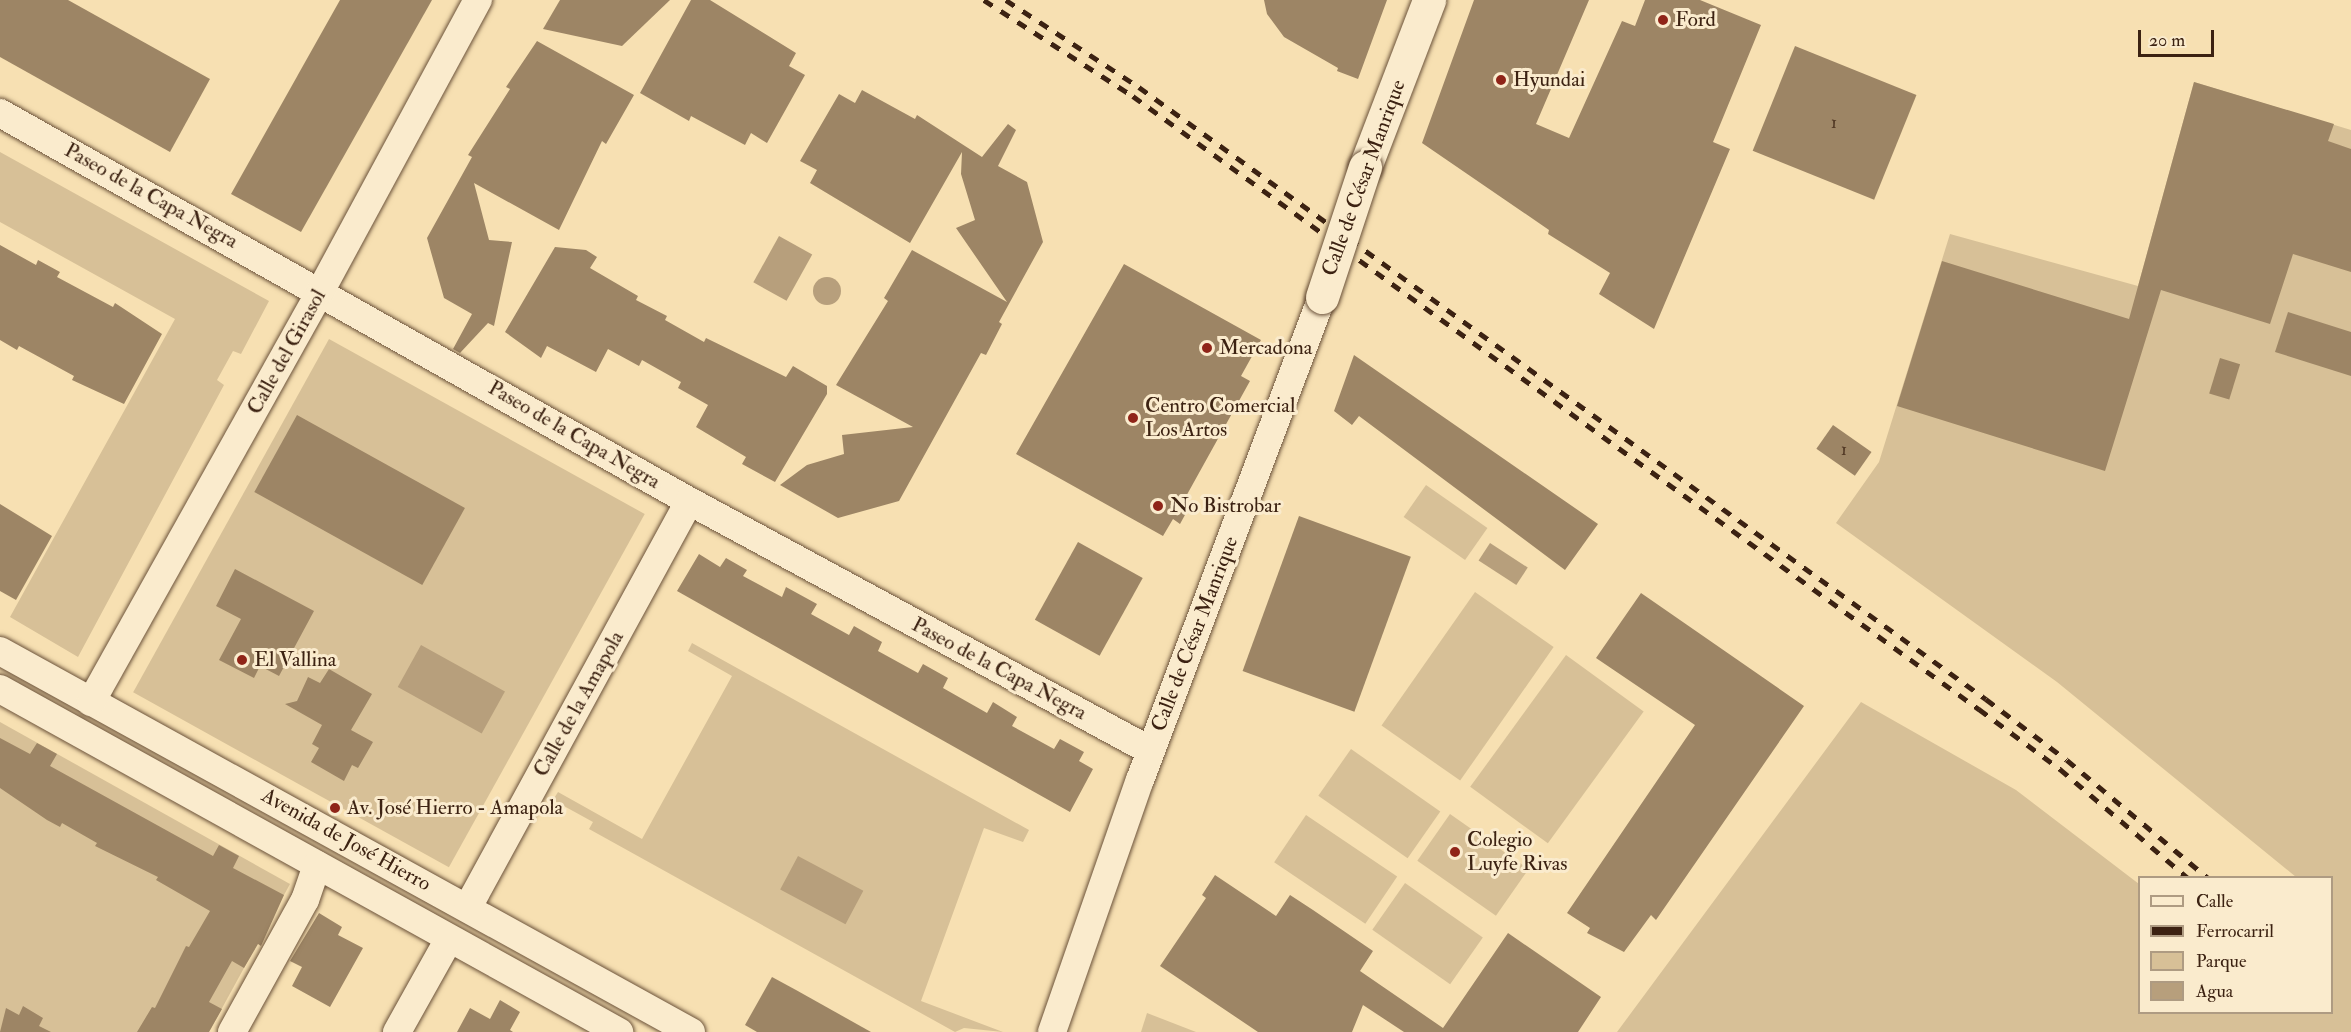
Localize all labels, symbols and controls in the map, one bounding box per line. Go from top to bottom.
place label: Ford [1675,7,1716,33]
marker: Ford [1656,13,1670,27]
scale bar [2141,18,2218,56]
text: 20 m [2149,29,2185,52]
place label: Hyundai [1513,67,1585,93]
marker: Hyundai [1494,73,1508,87]
street label: Calle de César Manrique [1317,76,1411,280]
house number: 1 [1831,112,1837,134]
street label: Paseo de la Capa Negra [60,138,242,254]
street label: Calle del Girasol [242,285,332,419]
place label: Mercadona [1219,335,1312,361]
marker: Mercadona [1200,341,1214,355]
street label: Paseo de la Capa Negra [484,375,664,495]
place label: Centro Comercial Los Artos [1145,393,1295,443]
marker: Centro Comercial Los Artos [1126,411,1140,425]
house number: 1 [1841,439,1847,461]
place label: No Bistrobar [1170,493,1281,519]
marker: No Bistrobar [1151,499,1165,513]
street label: Calle de César Manrique [1146,533,1244,735]
street label: Paseo de la Capa Negra [907,612,1091,726]
street label: Calle de la Amapola [529,627,629,781]
place label: El Vallina [254,647,336,673]
marker: El Vallina [235,653,249,667]
street label: Avenida de José Hierro [257,783,435,897]
place label: Av. José Hierro - Amapola [347,795,563,821]
marker: Av. José Hierro - Amapola [328,801,342,815]
place label: Colegio Luyfe Rivas [1467,827,1568,877]
marker: Colegio Luyfe Rivas [1448,845,1462,859]
legend [2138,876,2333,1014]
text: Calle [2196,890,2233,913]
text: Ferrocarril [2196,920,2274,943]
text: Parque [2196,950,2246,973]
text: Agua [2196,980,2233,1003]

